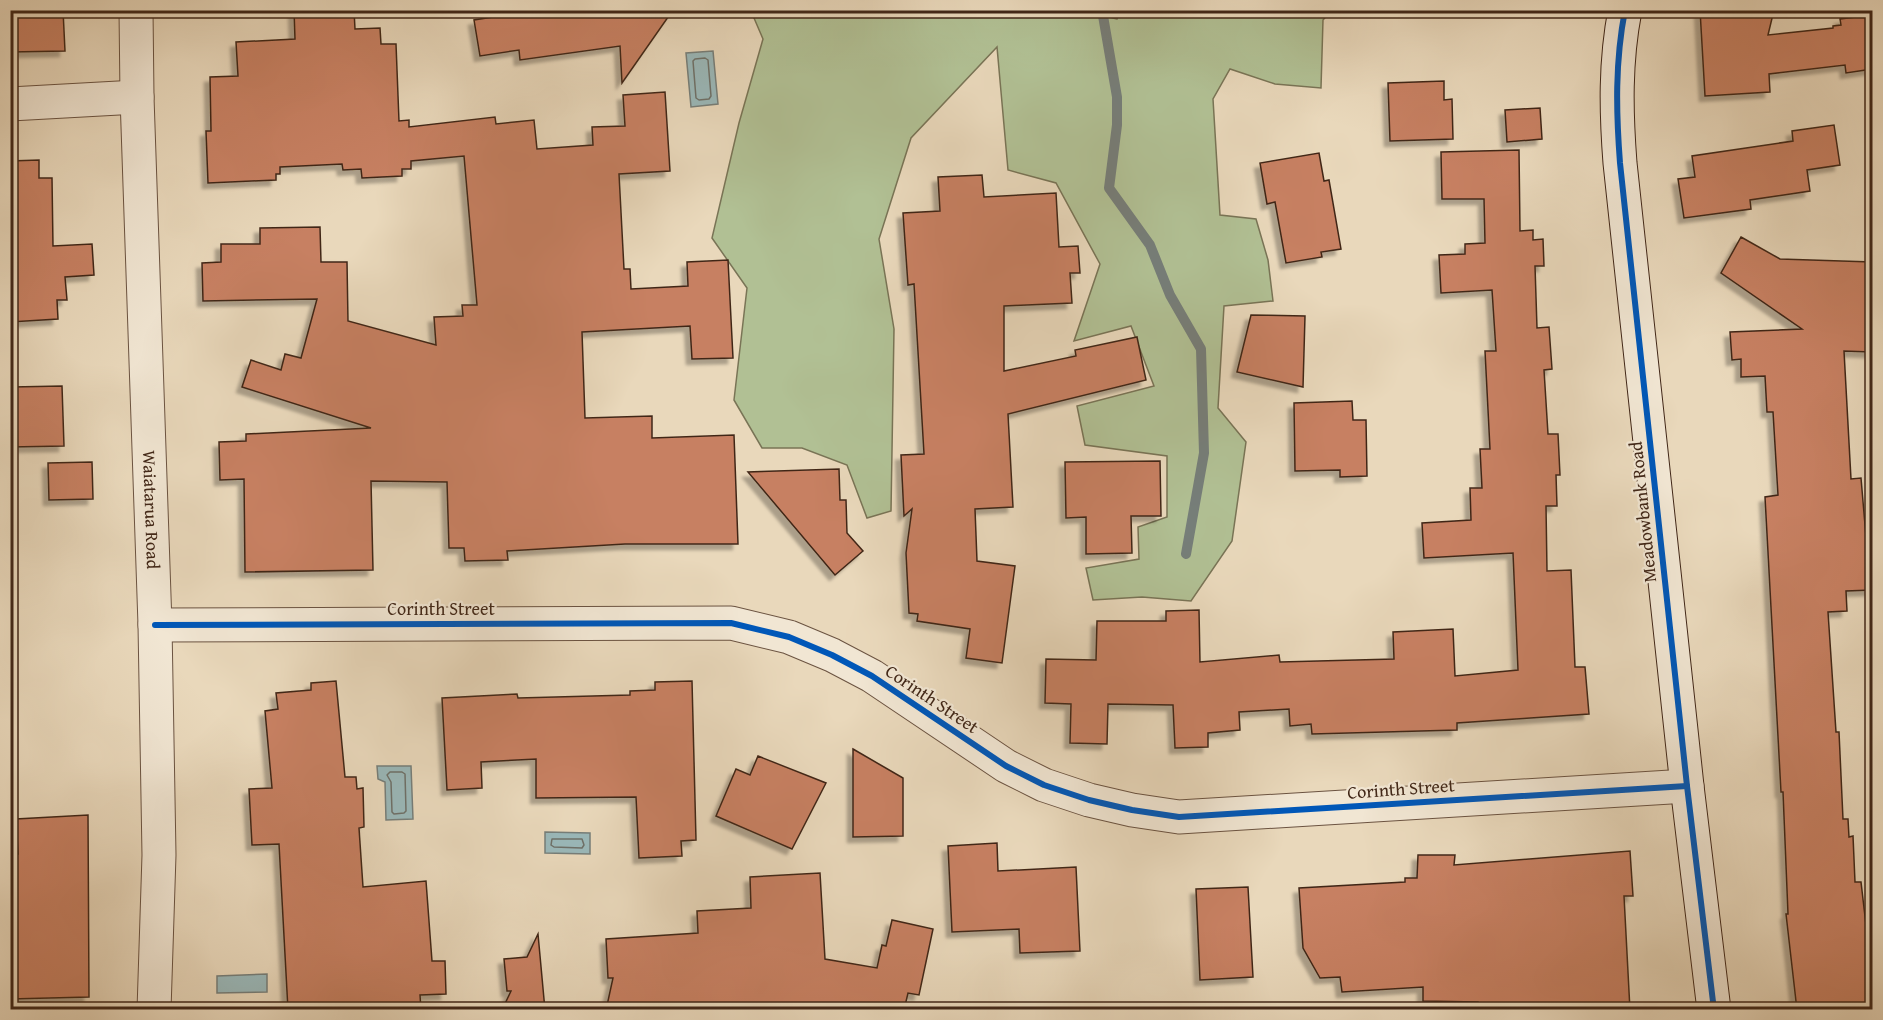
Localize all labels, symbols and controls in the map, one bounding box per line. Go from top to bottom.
street label: Meadowbank Road [1622,440,1663,584]
street label: Waiatarua Road [136,450,167,570]
street label: Corinth Street [387,595,495,622]
street label: Corinth Street [880,657,985,740]
street label: Corinth Street [1346,771,1456,806]

